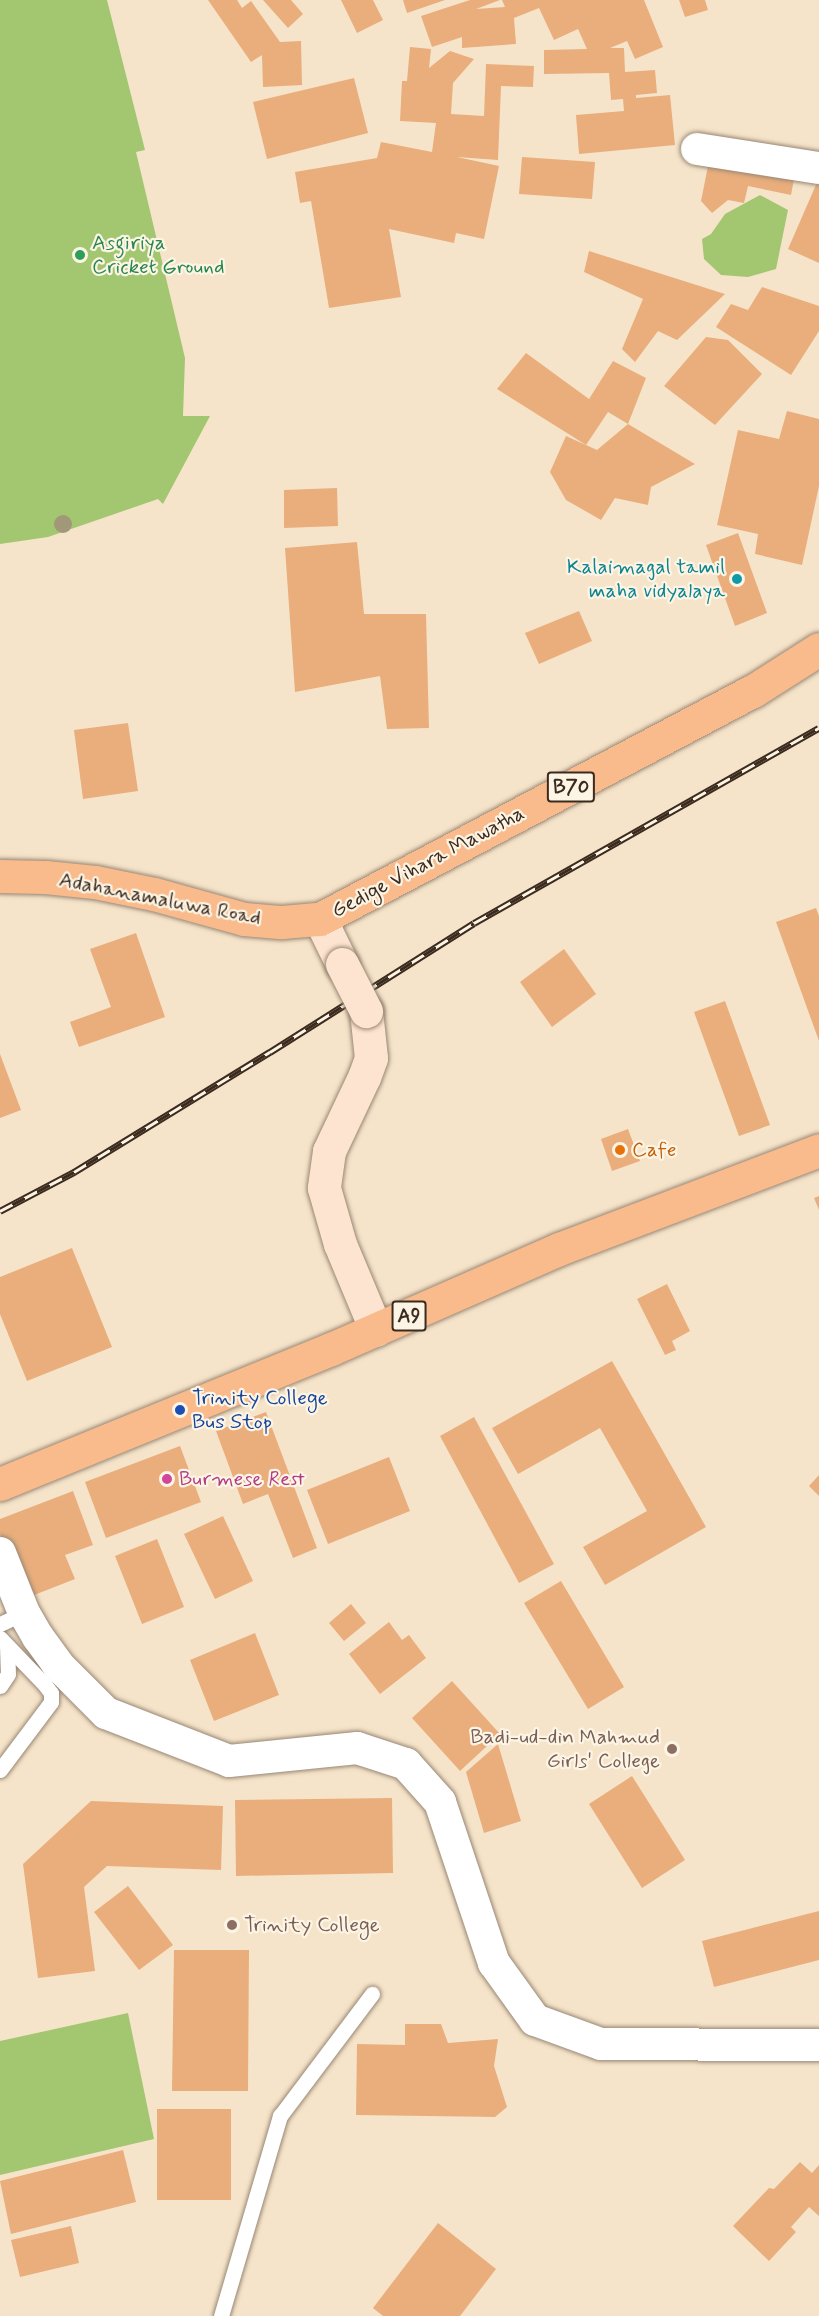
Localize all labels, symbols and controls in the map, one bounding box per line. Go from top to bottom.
place label: Asgiriya Cricket Ground [92,230,224,280]
marker: Asgiriya Cricket Ground [73,248,87,262]
place label: Kalaimagal tamil maha vidyalaya [564,554,725,604]
marker: Kalaimagal tamil maha vidyalaya [730,572,744,586]
road number: B70 [546,770,596,804]
street label: Gedige Vihara Mawatha [327,800,529,924]
street label: Adahanamaluwa Road [58,867,262,931]
place label: Cafe [632,1137,676,1163]
marker: Cafe [613,1143,627,1157]
road number: A9 [391,1299,427,1333]
place label: Trinity College Bus Stop [192,1385,327,1435]
marker: Trinity College Bus Stop [173,1403,187,1417]
place label: Burmese Rest [179,1466,305,1492]
marker: Burmese Rest [160,1472,174,1486]
place label: Badi-ud-din Mahmud Girls' College [471,1724,660,1774]
marker: Badi-ud-din Mahmud Girls' College [665,1742,679,1756]
place label: Trinity College [244,1912,379,1938]
marker: Trinity College [225,1918,239,1932]

